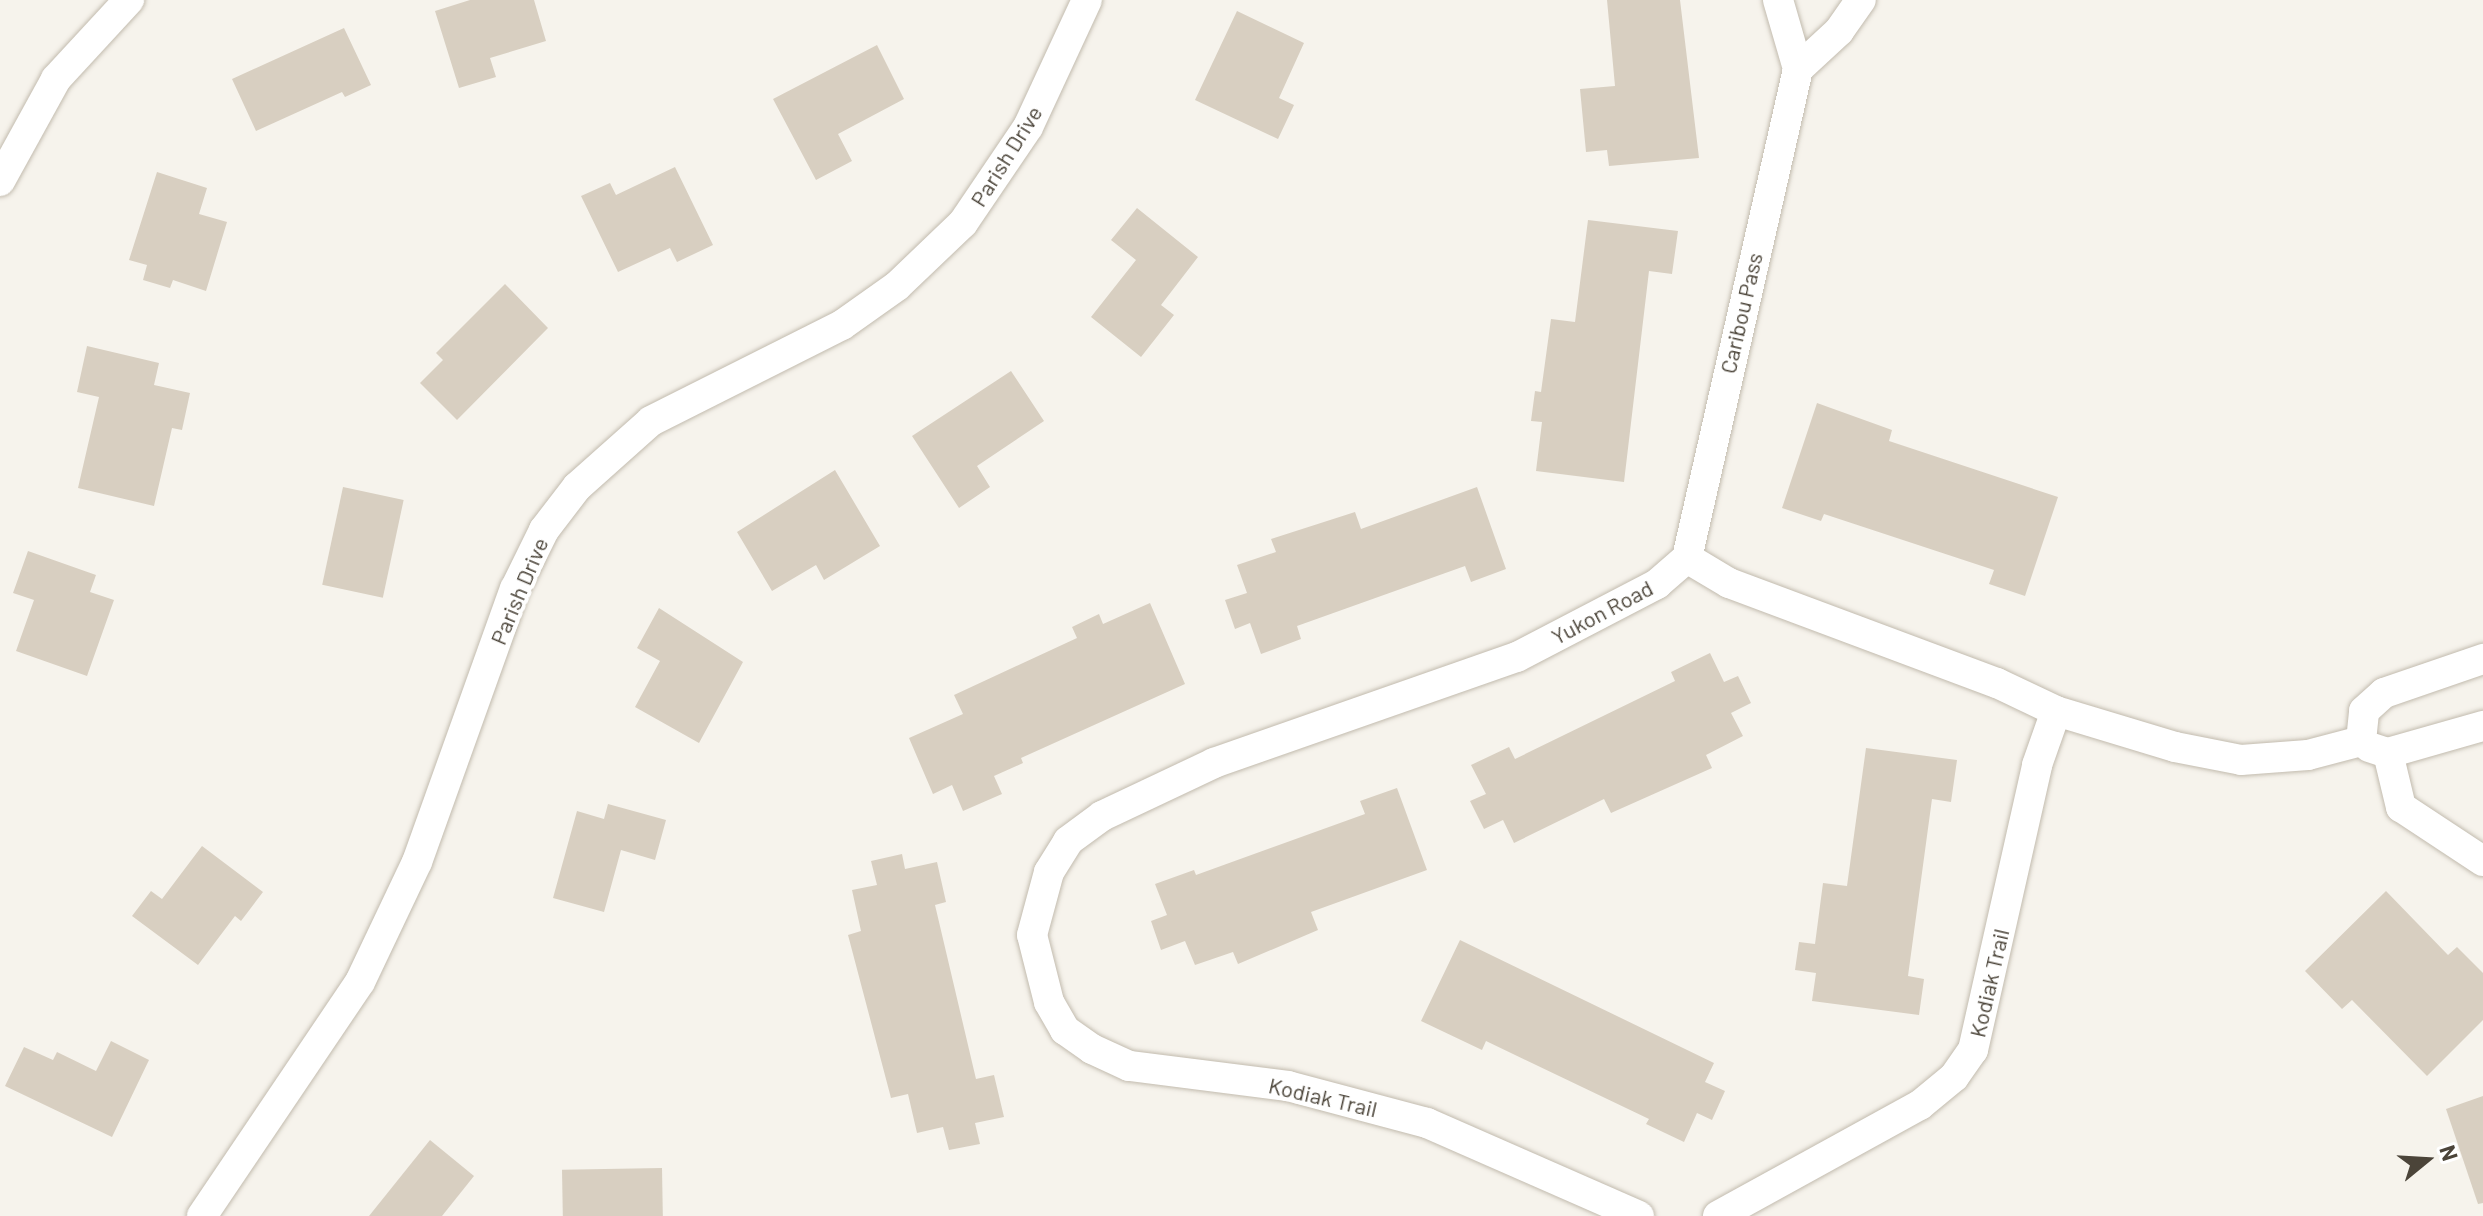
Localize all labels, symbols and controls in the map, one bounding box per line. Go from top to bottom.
street label: Parish Drive [965,101,1047,211]
street label: Caribou Pass [1714,250,1768,376]
street label: Parish Drive [485,534,553,648]
street label: Yukon Road [1547,574,1657,650]
street label: Kodiak Trail [1964,926,2014,1040]
street label: Kodiak Trail [1266,1072,1380,1122]
north arrow [2387,1120,2467,1200]
text: N [2435,1142,2464,1164]

